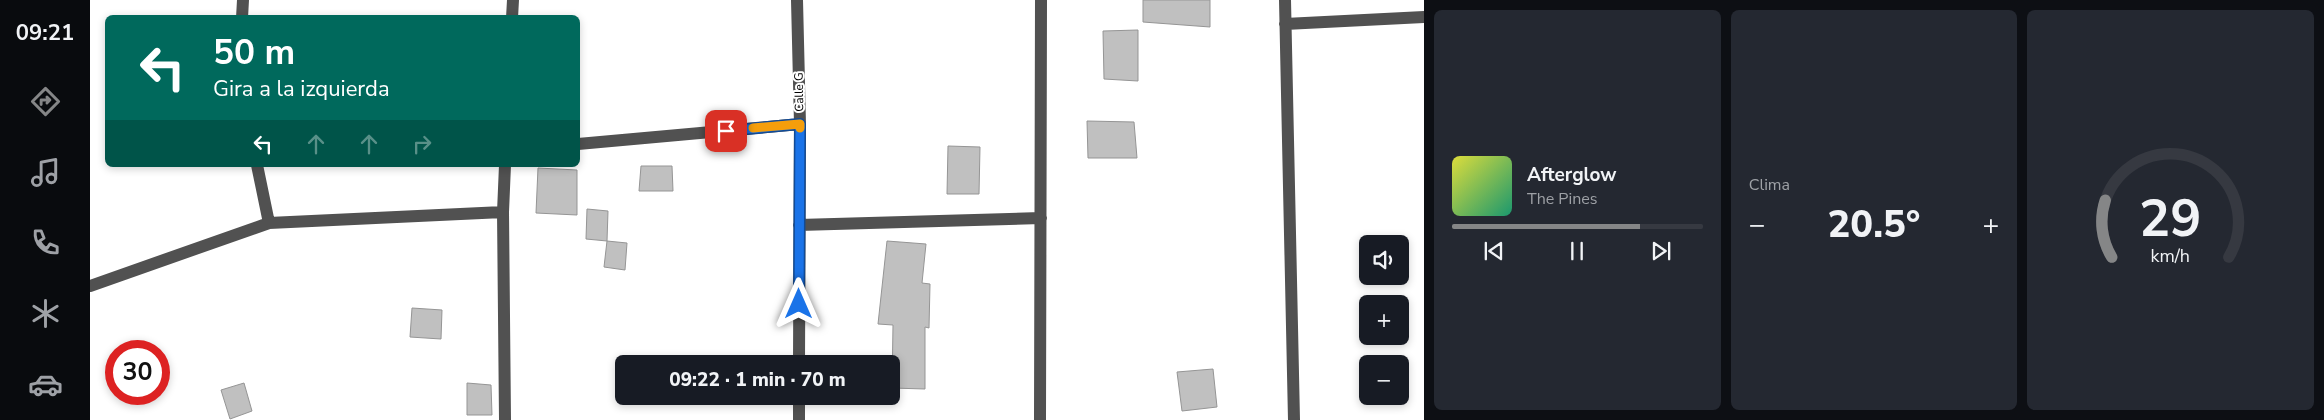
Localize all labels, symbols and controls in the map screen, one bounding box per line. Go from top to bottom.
text: 09:21 [16,18,74,48]
text: 50 m [213,29,295,76]
icon: left [130,35,195,100]
street label: Calle G [791,72,807,112]
text: Gira a la izquierda [213,74,390,104]
icon: directions [28,84,63,119]
pin [705,110,747,152]
icon: arrive [712,117,740,145]
icon: left [249,130,277,158]
icon: ahead [302,130,330,158]
icon: ahead [355,130,383,158]
icon: right [408,130,436,158]
icon: music [28,155,63,190]
text: Afterglow [1527,162,1617,188]
text: Clima [1749,174,1790,196]
text: 29 [2139,183,2202,254]
text: The Pines [1527,188,1597,210]
text: 20.5° [1828,199,1920,250]
text: − [1749,206,1765,244]
text: + [1983,206,1999,244]
icon: phone [28,225,63,260]
map controls [1359,235,1409,405]
button: sound [1359,235,1409,285]
icon: previous [1480,237,1508,265]
icon: pause [1563,237,1591,265]
icon: next [1647,237,1675,265]
text: km/h [2151,244,2190,268]
position arrow [772,277,824,329]
button: + [1359,295,1409,345]
icon: climate [28,296,63,331]
speed limit sign: 30 [105,340,170,405]
button: − [1359,355,1409,405]
icon: car [28,367,63,402]
text: 09:22 · 1 min · 70 m [669,367,846,393]

